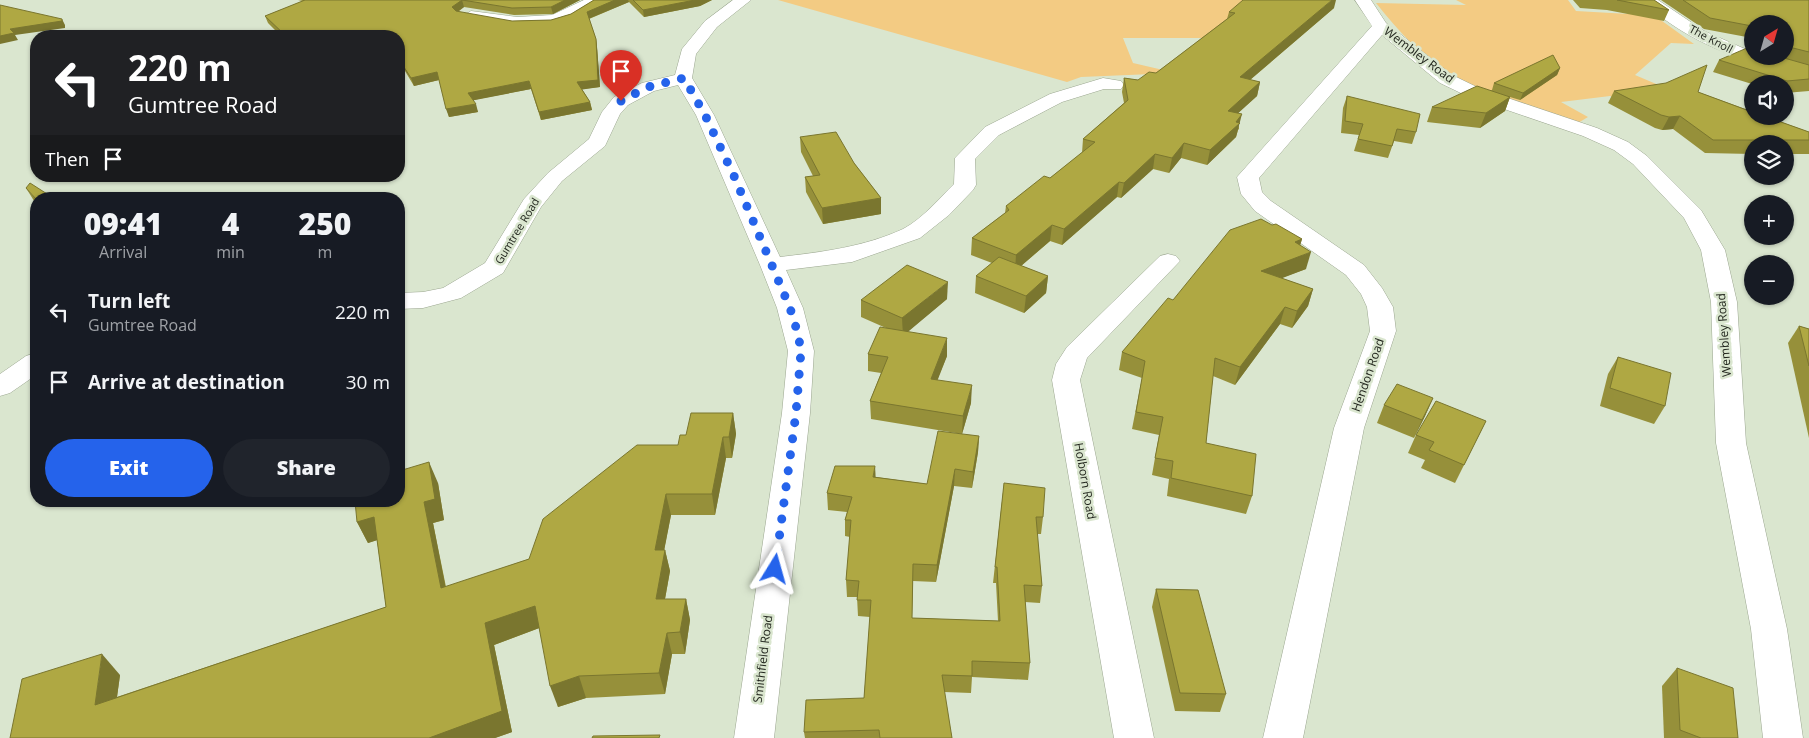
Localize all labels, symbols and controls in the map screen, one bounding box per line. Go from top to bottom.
north arrow [1744,15,1794,65]
map controls [1744,15,1794,305]
street label: The Knoll [1687,21,1736,56]
street label: Wembley Road [1381,23,1458,87]
text: 220 m [128,44,232,91]
icon: left [45,50,110,115]
pin [600,50,642,101]
icon: arrive [607,57,635,85]
button: sound [1744,75,1794,125]
text: Gumtree Road [128,89,278,119]
button: layers [1744,135,1794,185]
icon: arrive [99,145,127,173]
text: Then [45,146,89,172]
street label: Gumtree Road [491,195,542,267]
button: + [1744,195,1794,245]
text: 09:41 [84,203,163,244]
text: 4 [222,203,239,244]
text: 250 [299,203,351,244]
text: Arrival [99,241,147,263]
text: min [216,241,245,263]
text: m [318,241,332,263]
button: − [1744,255,1794,305]
text: Turn left [88,288,170,314]
street label: Wembley Road [1712,293,1735,377]
icon: left [45,298,73,326]
text: 220 m [335,299,390,325]
text: Gumtree Road [88,314,197,336]
street label: Hendon Road [1347,336,1388,414]
icon: arrive [45,368,73,396]
text: Arrive at destination [88,369,285,395]
text: 30 m [346,369,390,395]
button: Exit [45,439,213,497]
button: Share [223,439,390,497]
street label: Holborn Road [1070,441,1101,521]
position arrow [748,542,800,594]
street label: Smithfield Road [749,614,776,704]

